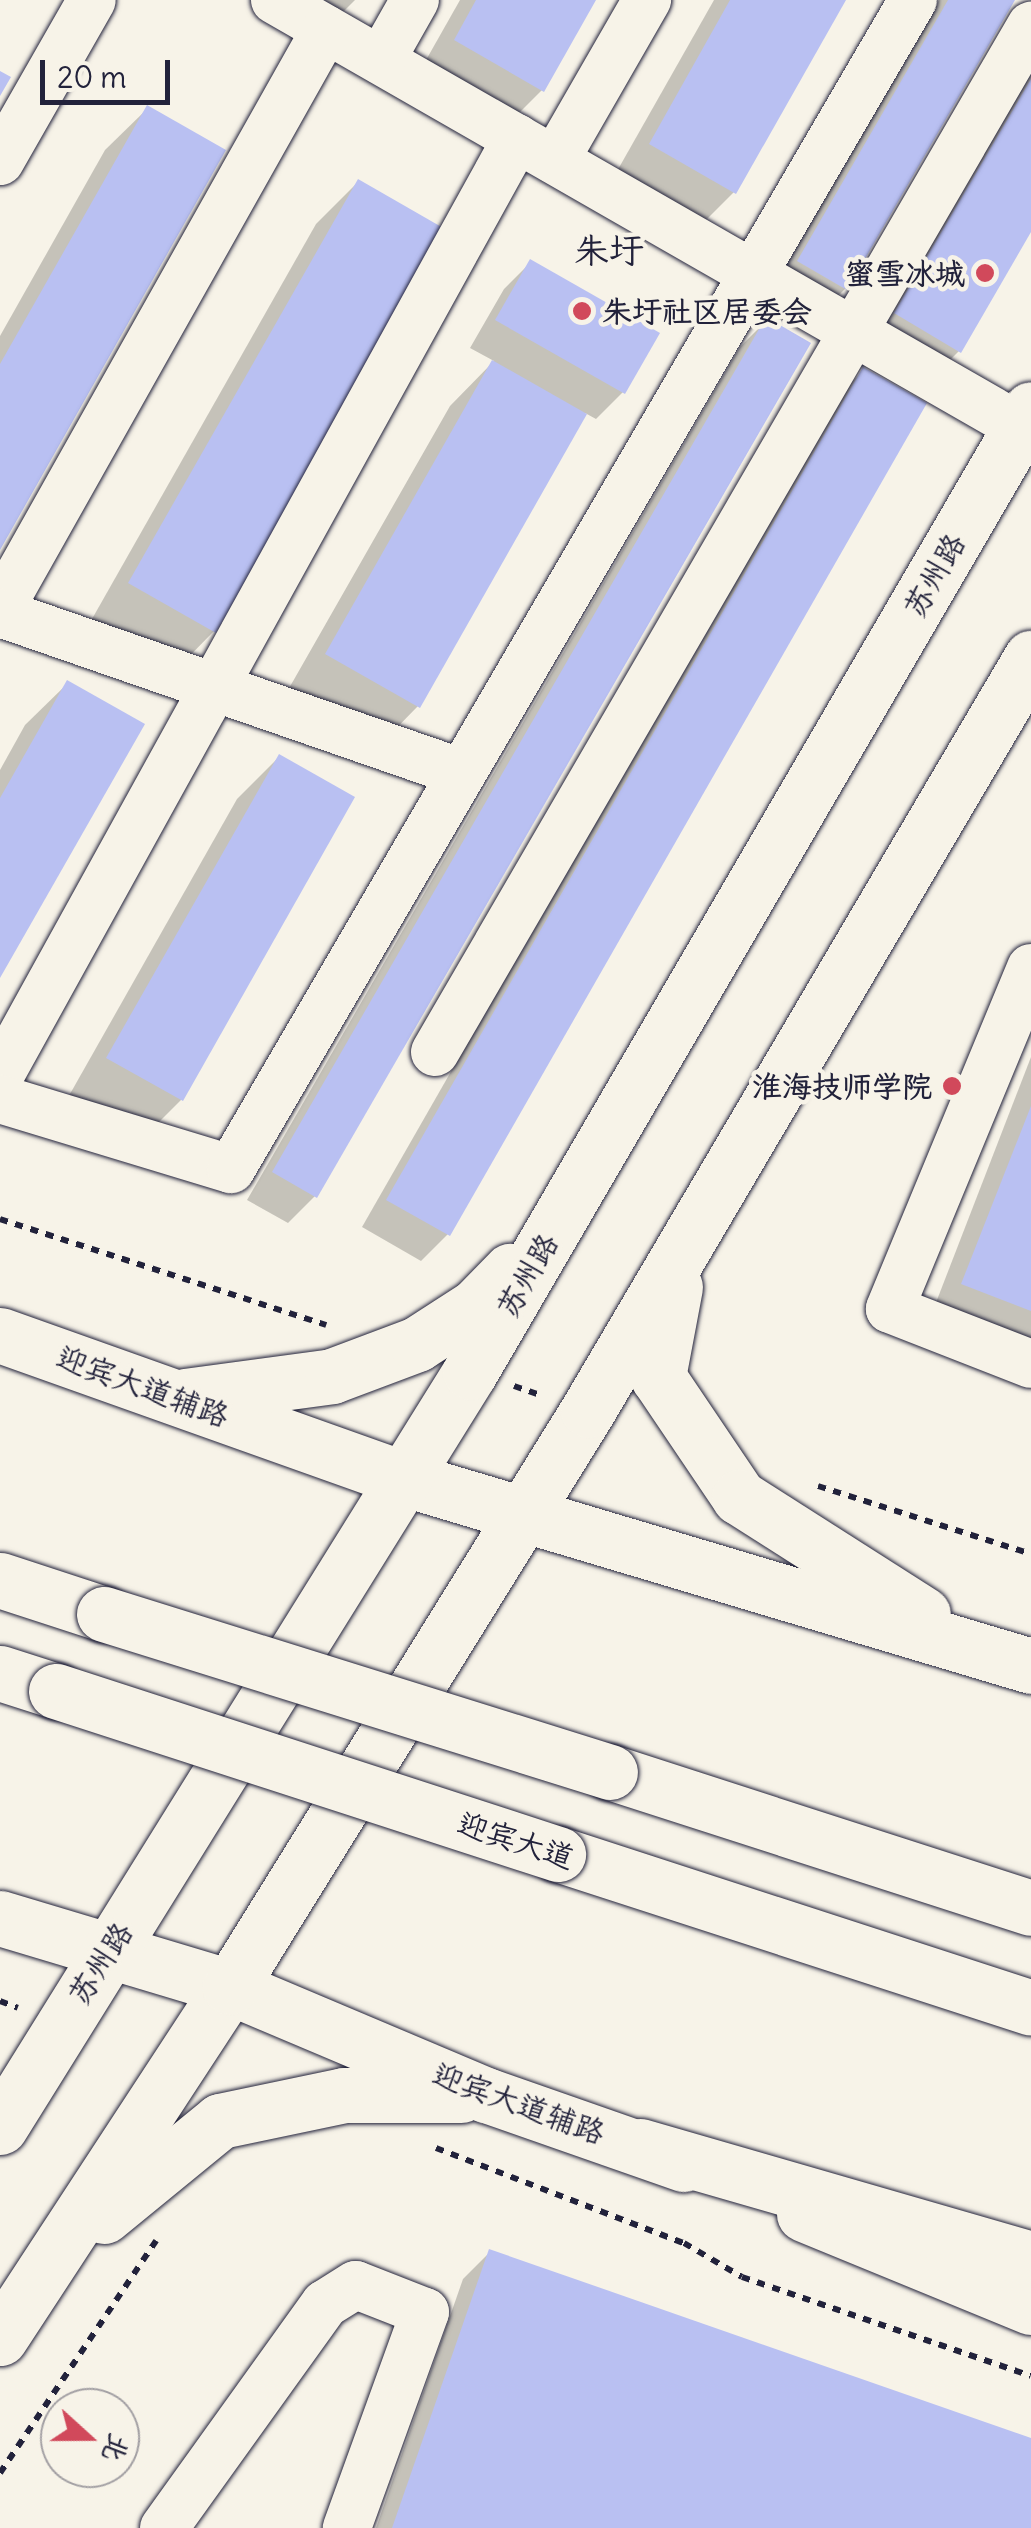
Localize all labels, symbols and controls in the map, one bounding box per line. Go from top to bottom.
scale bar [45,40,175,102]
text: 20 m [57,58,127,96]
district label: 朱圩 [574,229,644,271]
place label: 蜜雪冰城 [845,255,965,291]
marker: 蜜雪冰城 [974,262,996,284]
place label: 朱圩社区居委会 [602,293,812,329]
marker: 朱圩社区居委会 [571,300,593,322]
street label: 苏州路 [896,527,972,623]
place label: 淮海技师学院 [752,1068,932,1104]
marker: 淮海技师学院 [941,1075,963,1097]
street label: 苏州路 [489,1227,565,1323]
street label: 迎宾大道辅路 [52,1338,234,1434]
street label: 迎宾大道 [453,1804,579,1876]
street label: 苏州路 [60,1915,140,2011]
street label: 迎宾大道辅路 [428,2055,610,2151]
north arrow [40,2388,140,2488]
text: 北 [94,2428,138,2468]

